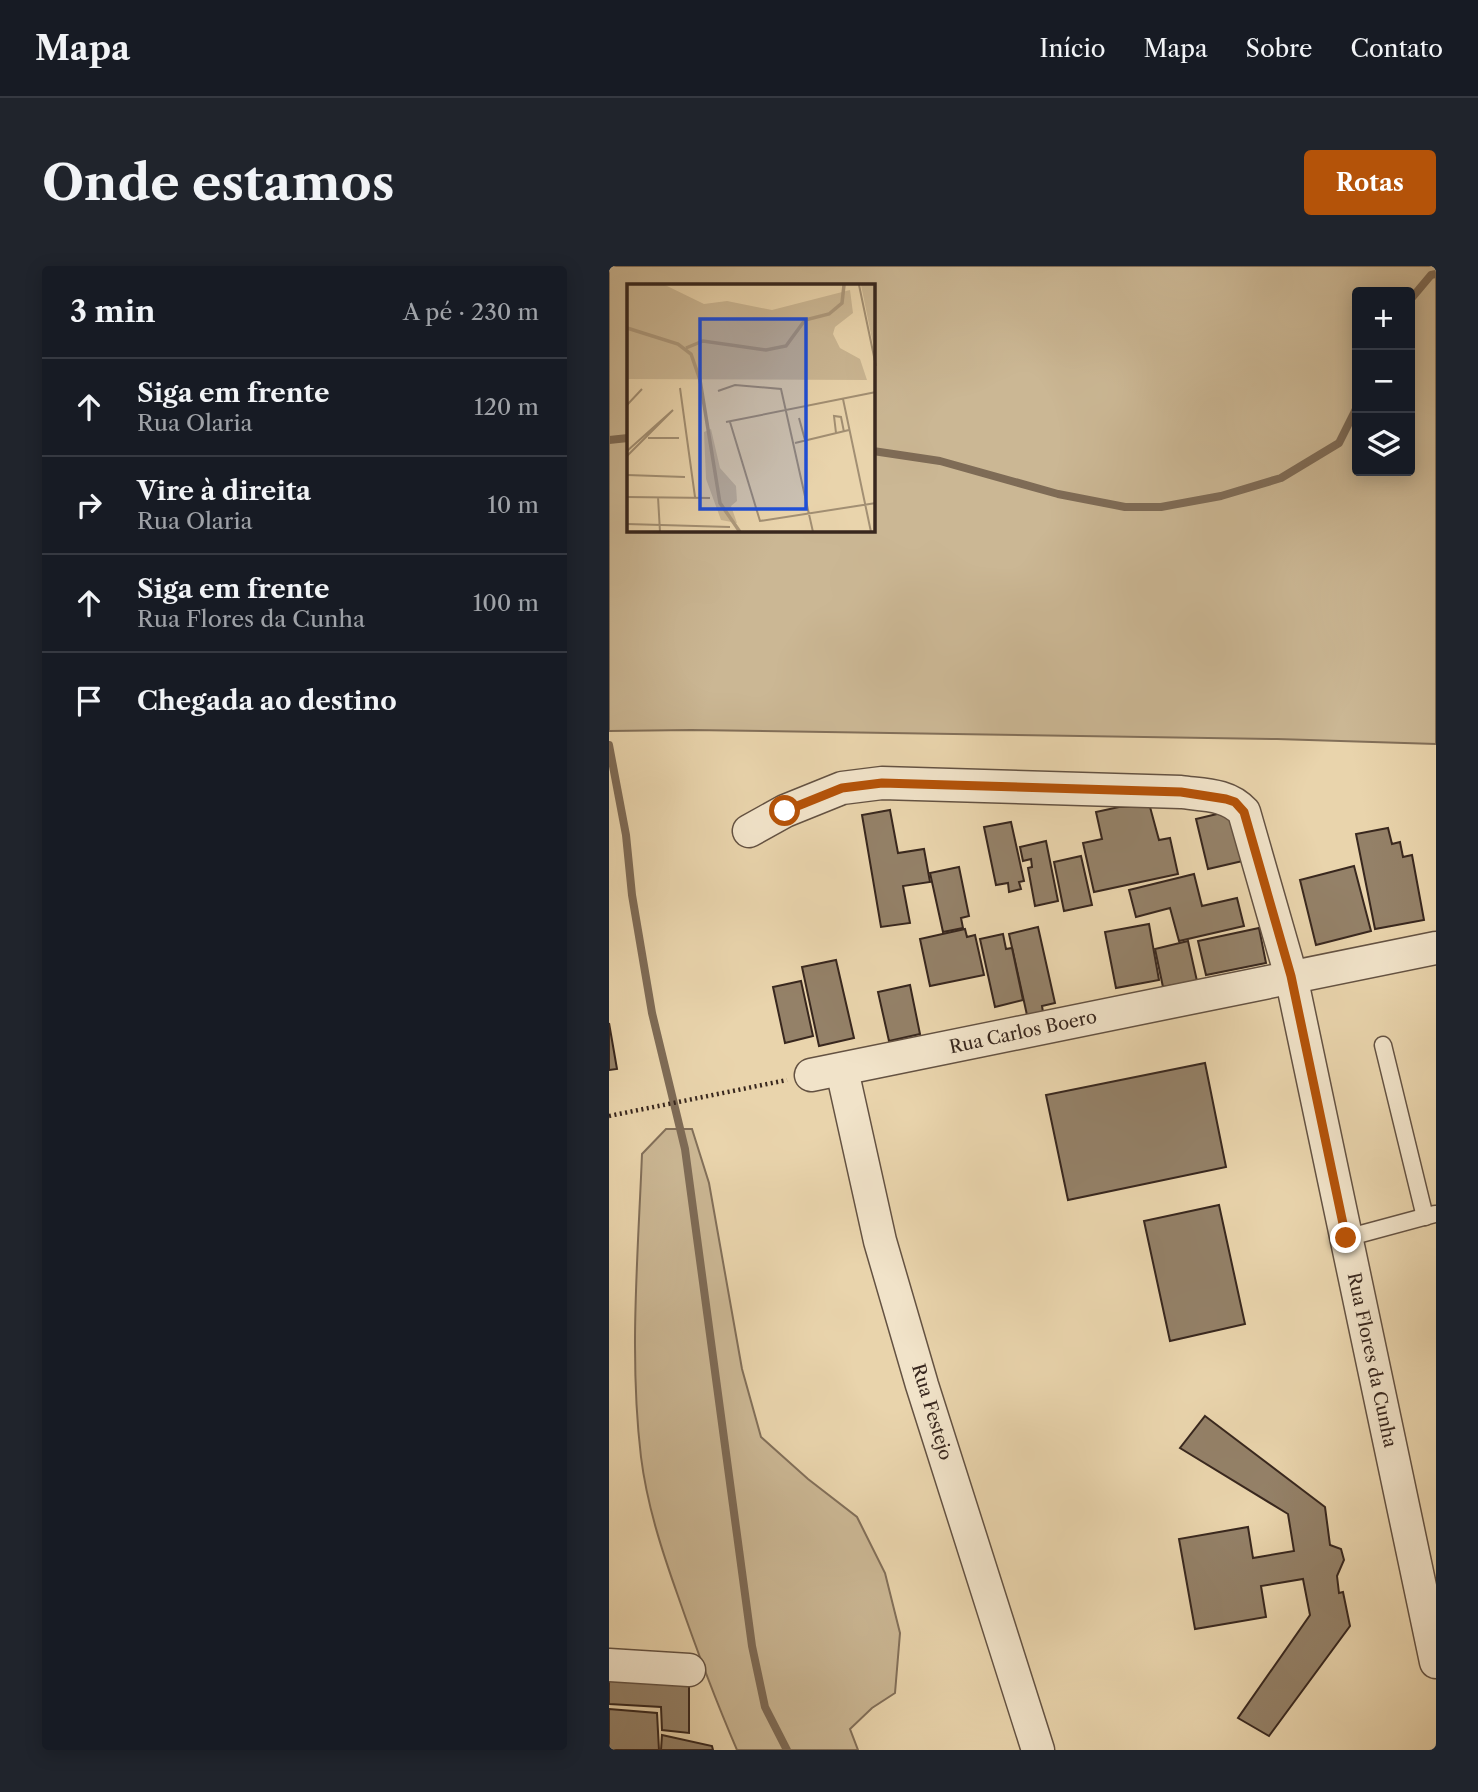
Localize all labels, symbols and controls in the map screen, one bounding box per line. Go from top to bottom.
text: Mapa [35,28,130,69]
text: Início [1039,34,1105,63]
text: Mapa [1143,34,1208,63]
text: Sobre [1246,34,1312,63]
text: Contato [1350,34,1443,63]
button: Rotas [1304,150,1436,215]
text: Onde estamos [42,152,394,213]
inset map [627,284,875,532]
map controls [1352,287,1415,476]
button: + [1352,287,1415,350]
text: 3 min [70,293,156,330]
text: A pé · 230 m [403,298,539,326]
button: − [1352,350,1415,413]
text: Siga em frente [137,377,330,409]
icon: ahead [70,388,108,426]
text: 120 m [474,393,539,421]
text: Rua Olaria [137,409,253,437]
button: layers [1352,413,1415,476]
text: Vire à direita [137,475,311,507]
icon: right [70,486,108,524]
text: 10 m [487,491,539,519]
text: Rua Olaria [137,507,253,535]
text: Siga em frente [137,573,330,605]
icon: ahead [70,584,108,622]
text: 100 m [473,589,539,617]
text: Rua Flores da Cunha [137,605,365,633]
icon: arrive [70,682,108,720]
text: Chegada ao destino [137,685,397,717]
route start [769,795,800,826]
street label: Rua Carlos Boero [947,1006,1099,1058]
route end [1330,1222,1361,1253]
street label: Rua Flores da Cunha [1343,1270,1401,1450]
street label: Rua Festejo [907,1361,957,1463]

